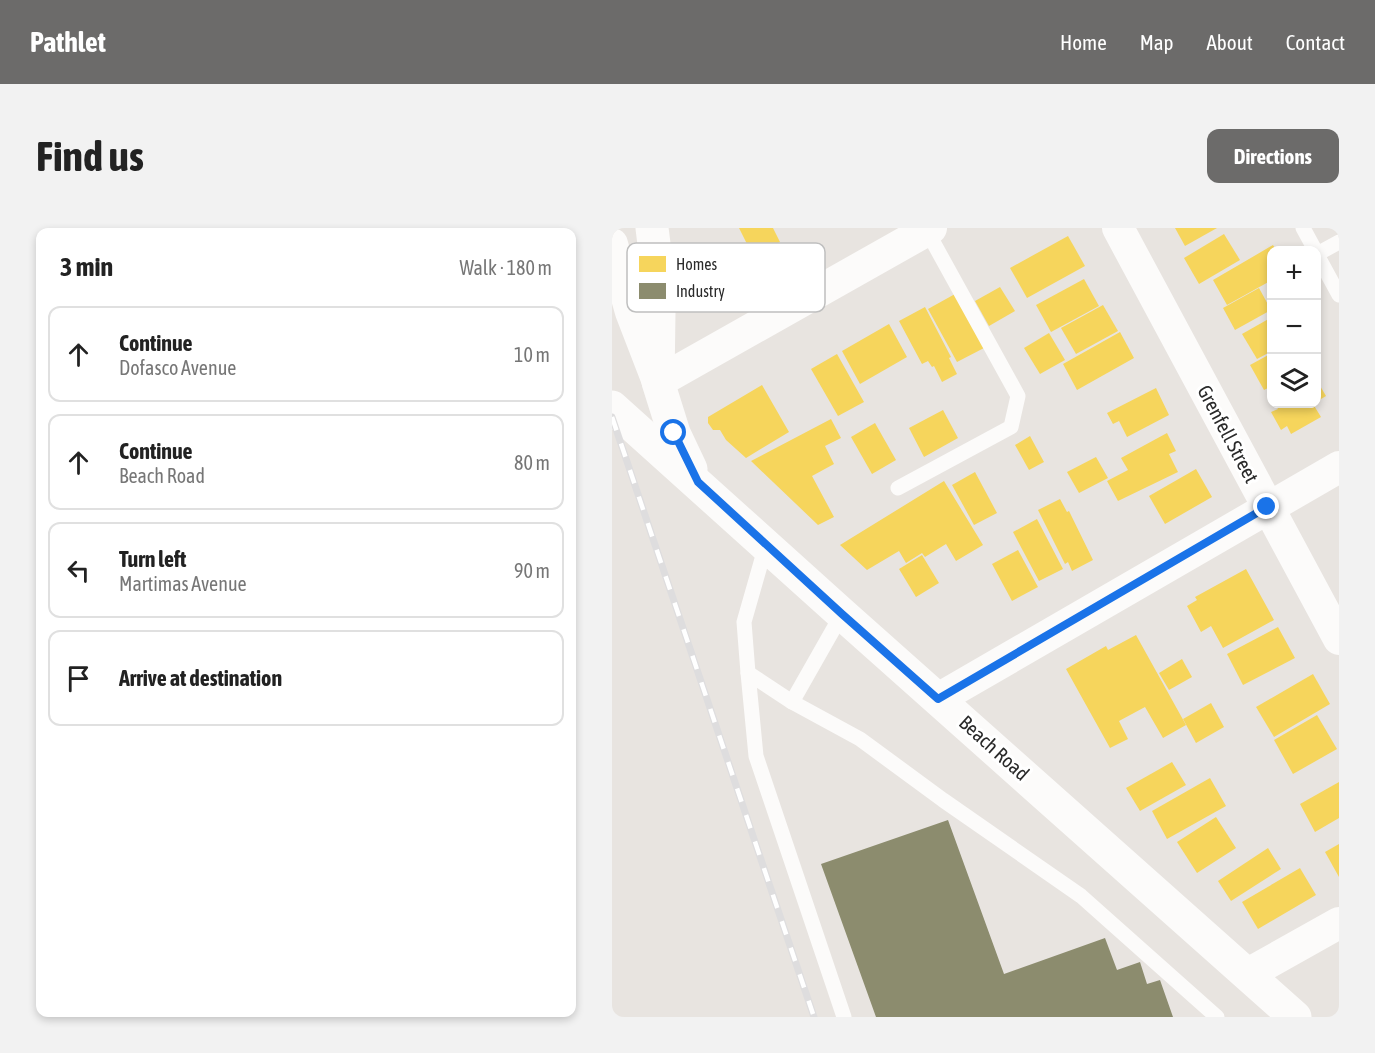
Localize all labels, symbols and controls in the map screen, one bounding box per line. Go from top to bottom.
text: Pathlet [30,26,106,58]
text: Home [1060,30,1107,54]
text: Map [1140,30,1174,54]
text: About [1207,30,1253,54]
text: Contact [1286,30,1345,54]
button: Directions [1207,129,1339,183]
text: Find us [36,132,144,180]
legend [627,243,825,312]
map controls [1267,246,1321,408]
button: + [1267,246,1321,300]
text: 3 min [60,252,113,282]
text: Homes [676,255,718,273]
text: Walk · 180 m [460,256,552,279]
text: Industry [676,282,725,301]
button: − [1267,300,1321,354]
text: Continue [119,330,193,356]
icon: ahead [62,338,95,371]
text: 10 m [514,343,550,366]
button: layers [1267,354,1321,408]
text: Dofasco Avenue [119,356,236,379]
street label: Grenfell Street [1193,381,1264,487]
route start [660,419,686,445]
text: Continue [119,438,193,464]
icon: ahead [62,446,95,479]
text: 80 m [514,451,550,474]
text: Beach Road [119,464,205,487]
route end [1253,493,1279,519]
text: Turn left [119,546,186,572]
icon: left [62,554,95,587]
text: 90 m [514,559,550,582]
text: Martimas Avenue [119,572,247,595]
icon: arrive [62,662,95,695]
text: Arrive at destination [119,665,282,691]
street label: Beach Road [955,710,1034,785]

